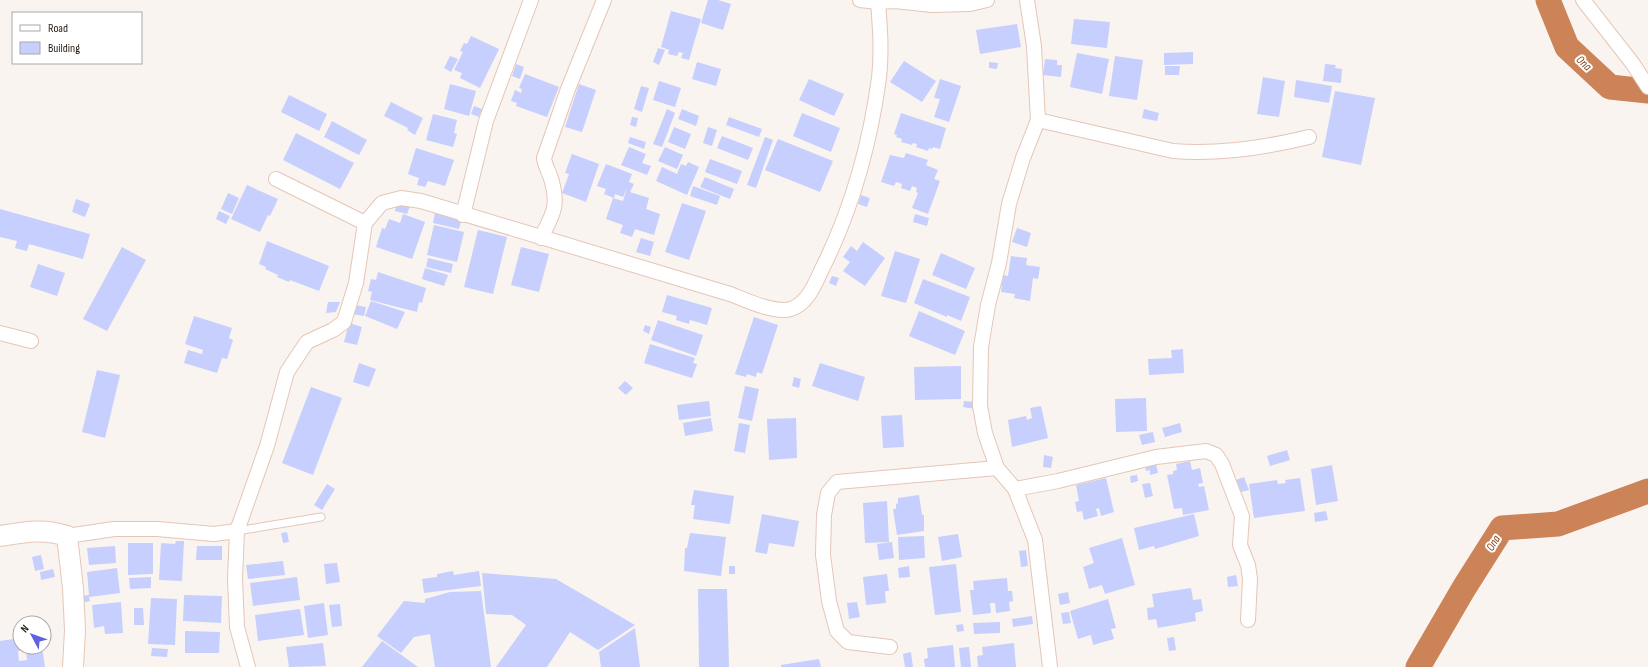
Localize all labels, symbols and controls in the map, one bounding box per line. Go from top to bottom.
legend [12,12,142,64]
text: Road [48,21,68,36]
text: Building [48,41,80,56]
water label: Ona [1573,53,1595,74]
water label: Ona [1483,533,1504,554]
north arrow [12,615,52,655]
text: N [18,622,32,635]

